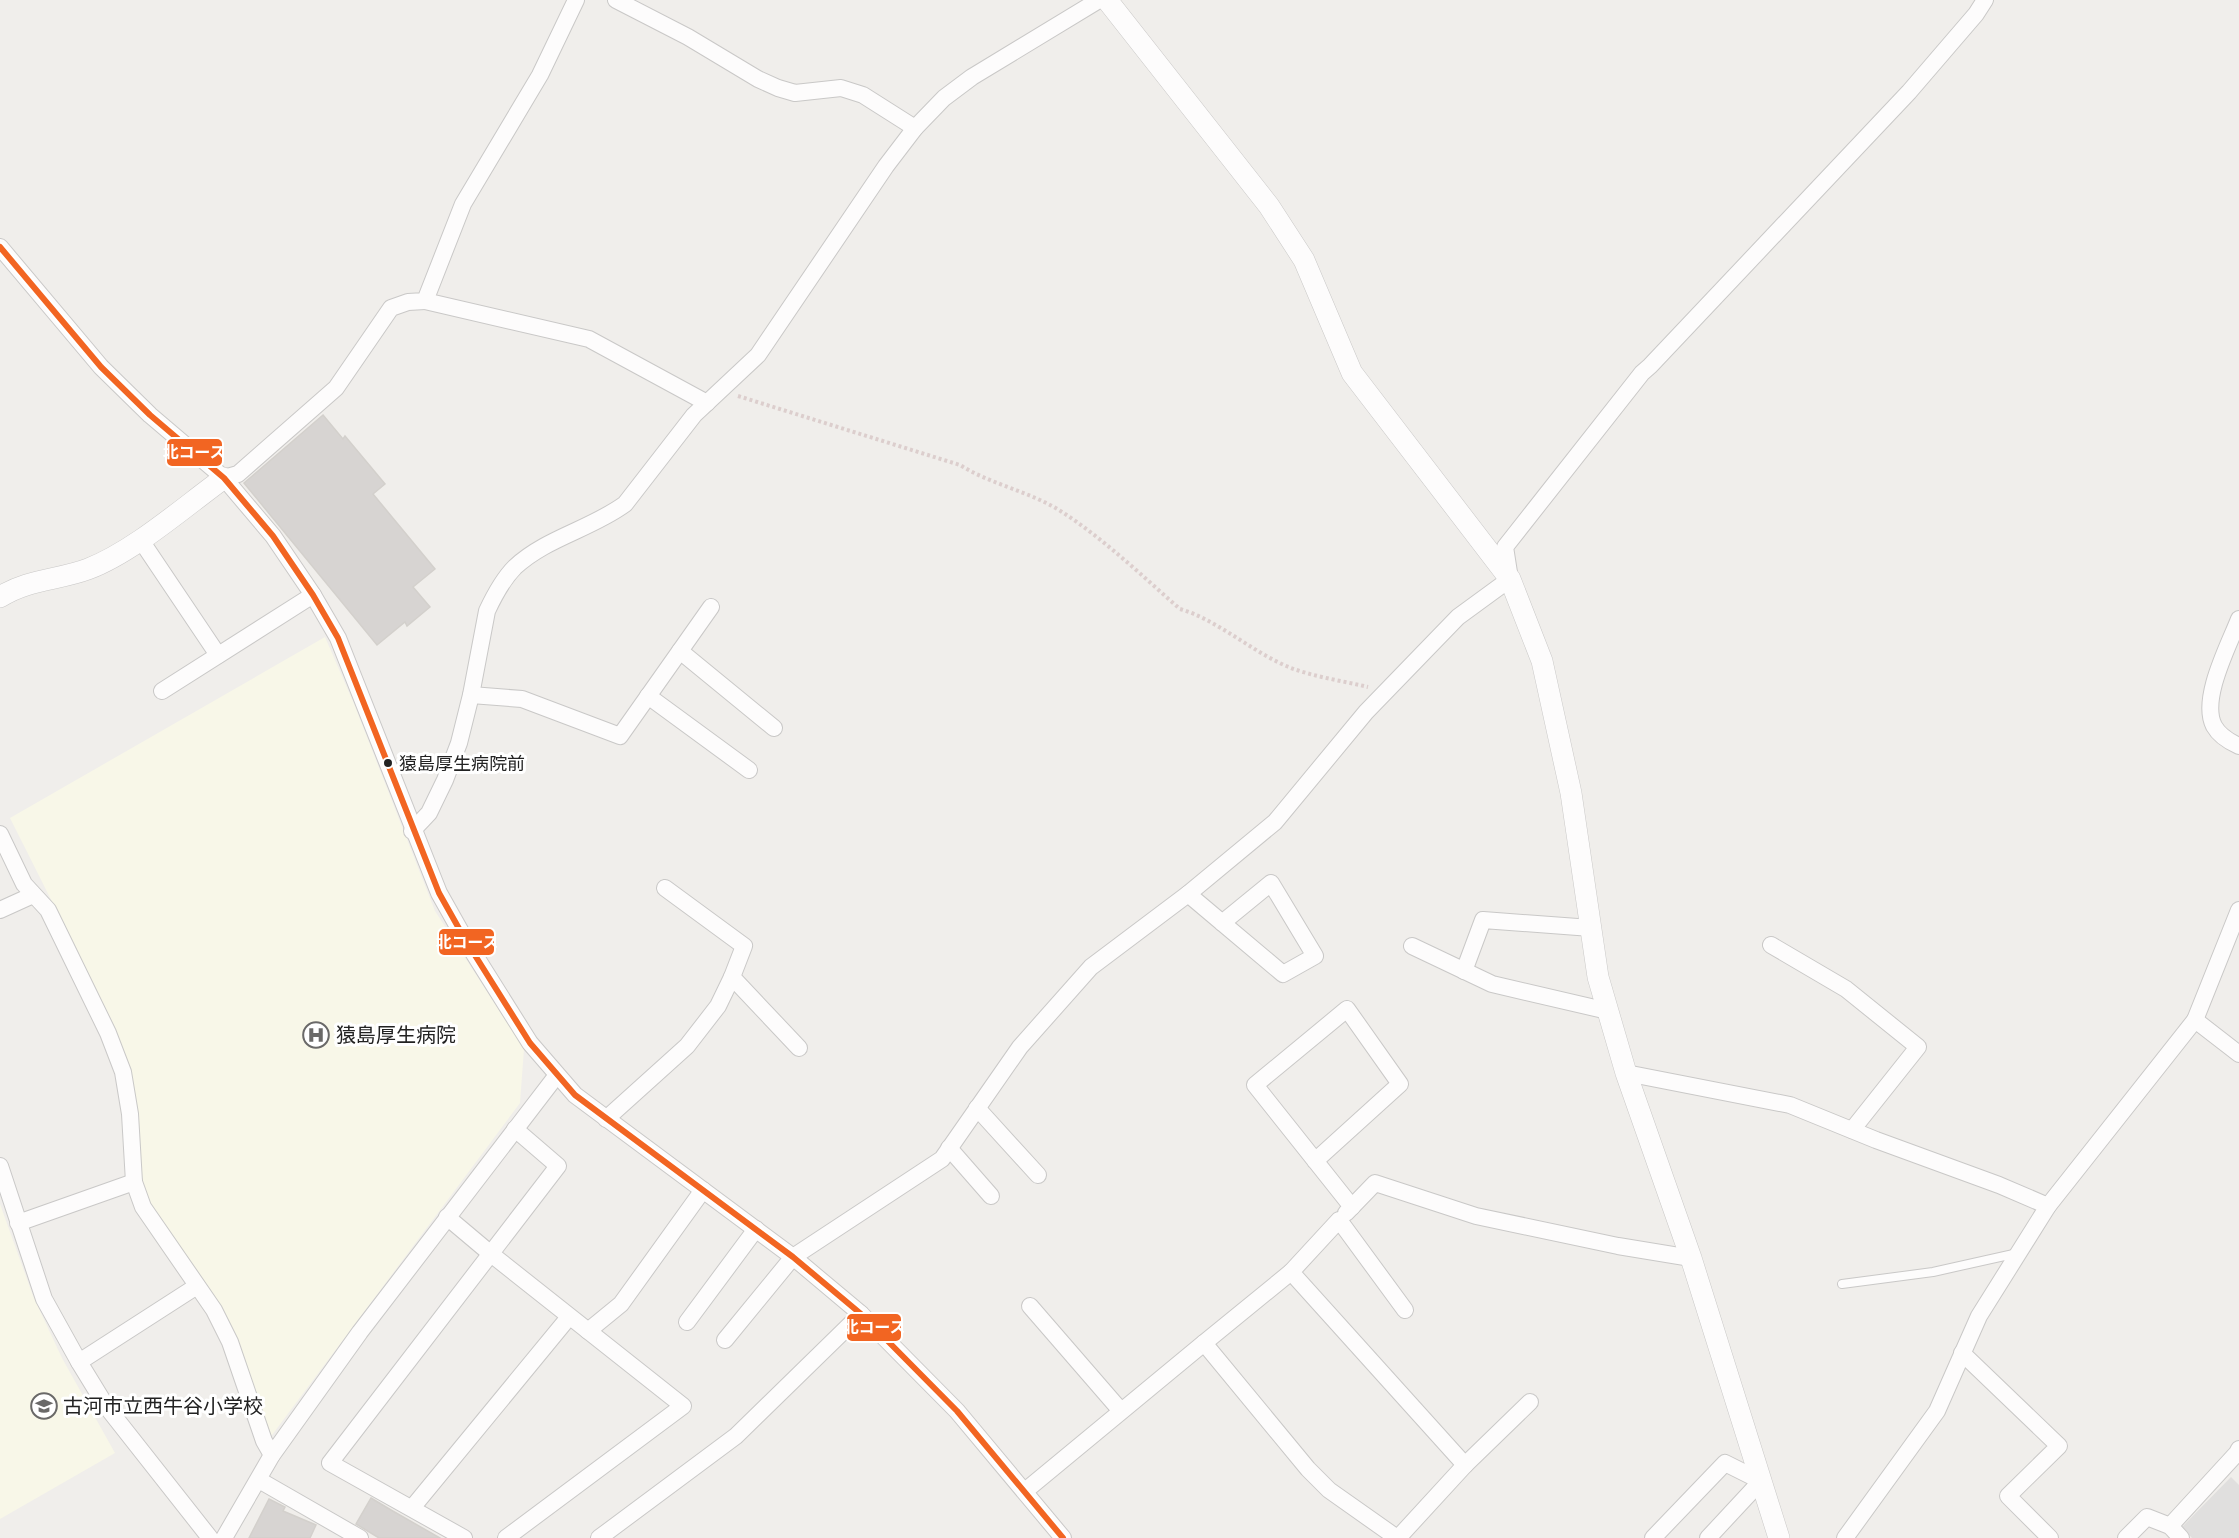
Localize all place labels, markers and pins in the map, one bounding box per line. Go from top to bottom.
place label: 猿島厚生病院前 [399,753,525,774]
marker: 猿島厚生病院前 [382,757,394,769]
hospital icon: 猿島厚生病院 [301,1020,331,1050]
place label: 猿島厚生病院 [336,1023,456,1047]
school or university icon: 古河市立西牛谷小学校 [29,1391,59,1421]
place label: 古河市立西牛谷小学校 [63,1394,263,1418]

